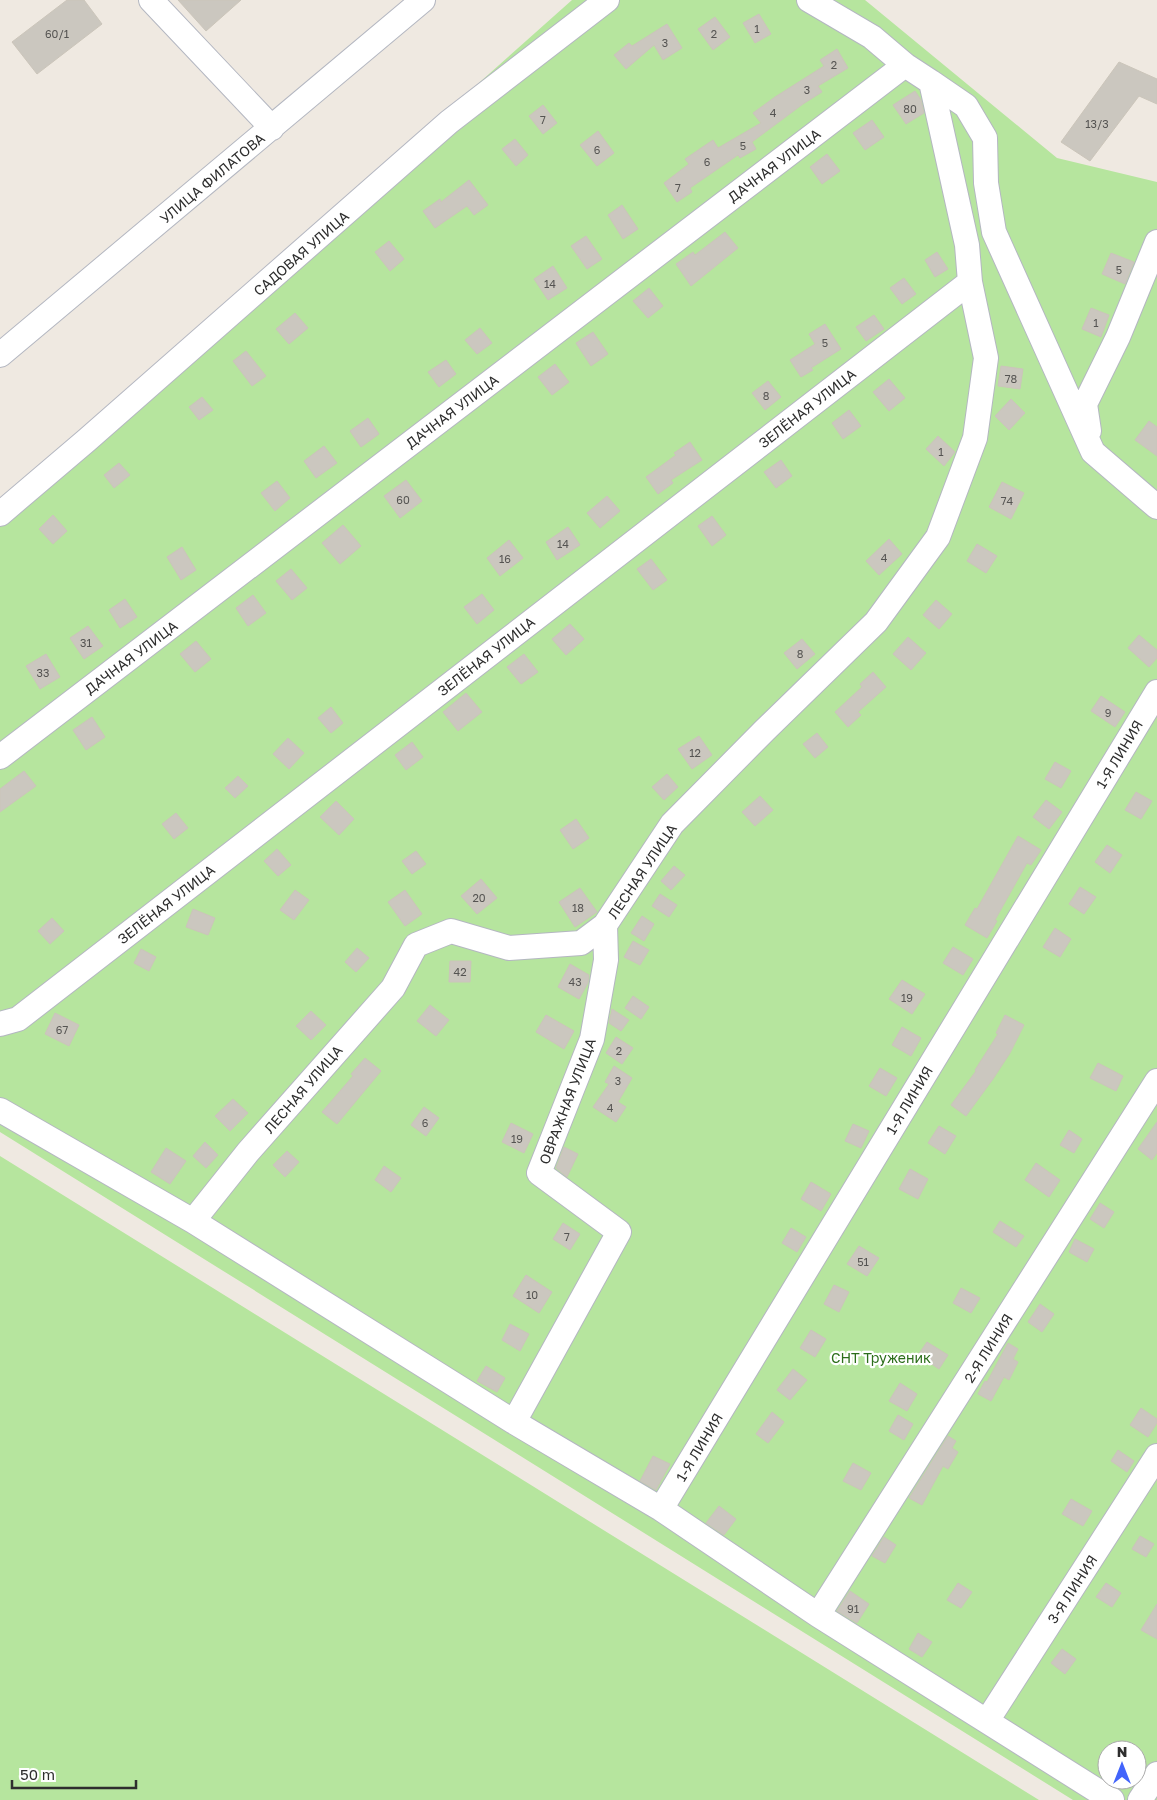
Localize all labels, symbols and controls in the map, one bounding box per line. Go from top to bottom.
house number: 1 [754,22,760,35]
house number: 60/1 [45,27,69,40]
house number: 2 [711,27,717,40]
house number: 3 [662,36,668,49]
house number: 2 [831,58,837,71]
house number: 3 [804,83,810,96]
house number: 80 [903,102,917,115]
house number: 4 [770,106,777,119]
house number: 7 [540,113,546,126]
house number: 13/3 [1085,117,1109,130]
street label: ДАЧНАЯ УЛИЦА [724,124,824,205]
street label: УЛИЦА ФИЛАТОВА [156,129,268,227]
house number: 5 [740,139,746,152]
house number: 6 [594,143,601,156]
house number: 6 [704,155,711,168]
house number: 7 [675,181,681,194]
street label: САДОВАЯ УЛИЦА [250,207,353,299]
house number: 5 [1116,263,1122,276]
house number: 14 [544,277,556,290]
house number: 1 [1093,316,1099,329]
house number: 5 [822,336,828,349]
street label: ЗЕЛЁНАЯ УЛИЦА [755,364,860,451]
street label: ДАЧНАЯ УЛИЦА [402,370,502,451]
house number: 78 [1005,372,1018,385]
house number: 8 [763,389,770,402]
house number: 1 [938,445,944,458]
house number: 60 [396,493,410,506]
house number: 74 [1001,494,1014,507]
house number: 14 [557,537,569,550]
house number: 4 [881,551,888,564]
house number: 16 [499,552,511,565]
street label: ЗЕЛЁНАЯ УЛИЦА [434,612,539,699]
street label: ДАЧНАЯ УЛИЦА [81,616,181,697]
house number: 31 [80,636,92,649]
house number: 8 [797,647,804,660]
house number: 33 [37,666,49,679]
house number: 9 [1105,706,1111,719]
street label: 1-Я ЛИНИЯ [1092,717,1146,791]
house number: 12 [689,746,701,759]
street label: ЛЕСНАЯ УЛИЦА [604,820,680,922]
street label: ЗЕЛЁНАЯ УЛИЦА [114,860,219,947]
house number: 20 [472,891,486,904]
house number: 18 [572,901,584,914]
house number: 42 [453,965,467,978]
house number: 43 [568,975,582,988]
house number: 19 [901,991,913,1004]
house number: 67 [56,1023,68,1036]
street label: ОВРАЖНАЯ УЛИЦА [535,1035,599,1166]
street label: ЛЕСНАЯ УЛИЦА [260,1041,346,1136]
house number: 2 [616,1044,622,1057]
street label: 1-Я ЛИНИЯ [882,1063,936,1137]
house number: 3 [615,1074,621,1087]
house number: 4 [607,1101,614,1114]
house number: 6 [422,1116,429,1129]
house number: 19 [511,1132,523,1145]
house number: 7 [564,1230,570,1243]
house number: 51 [857,1255,869,1268]
house number: 10 [526,1288,538,1301]
street label: 2-Я ЛИНИЯ [960,1310,1016,1386]
park label: СНТ Труженик [831,1349,931,1366]
street label: 1-Я ЛИНИЯ [672,1410,726,1484]
street label: 3-Я ЛИНИЯ [1044,1552,1100,1626]
house number: 91 [847,1602,859,1615]
north arrow [1097,1740,1147,1790]
text: N [1117,1743,1127,1760]
scale bar [12,1758,136,1790]
text: 50 m [20,1765,55,1783]

